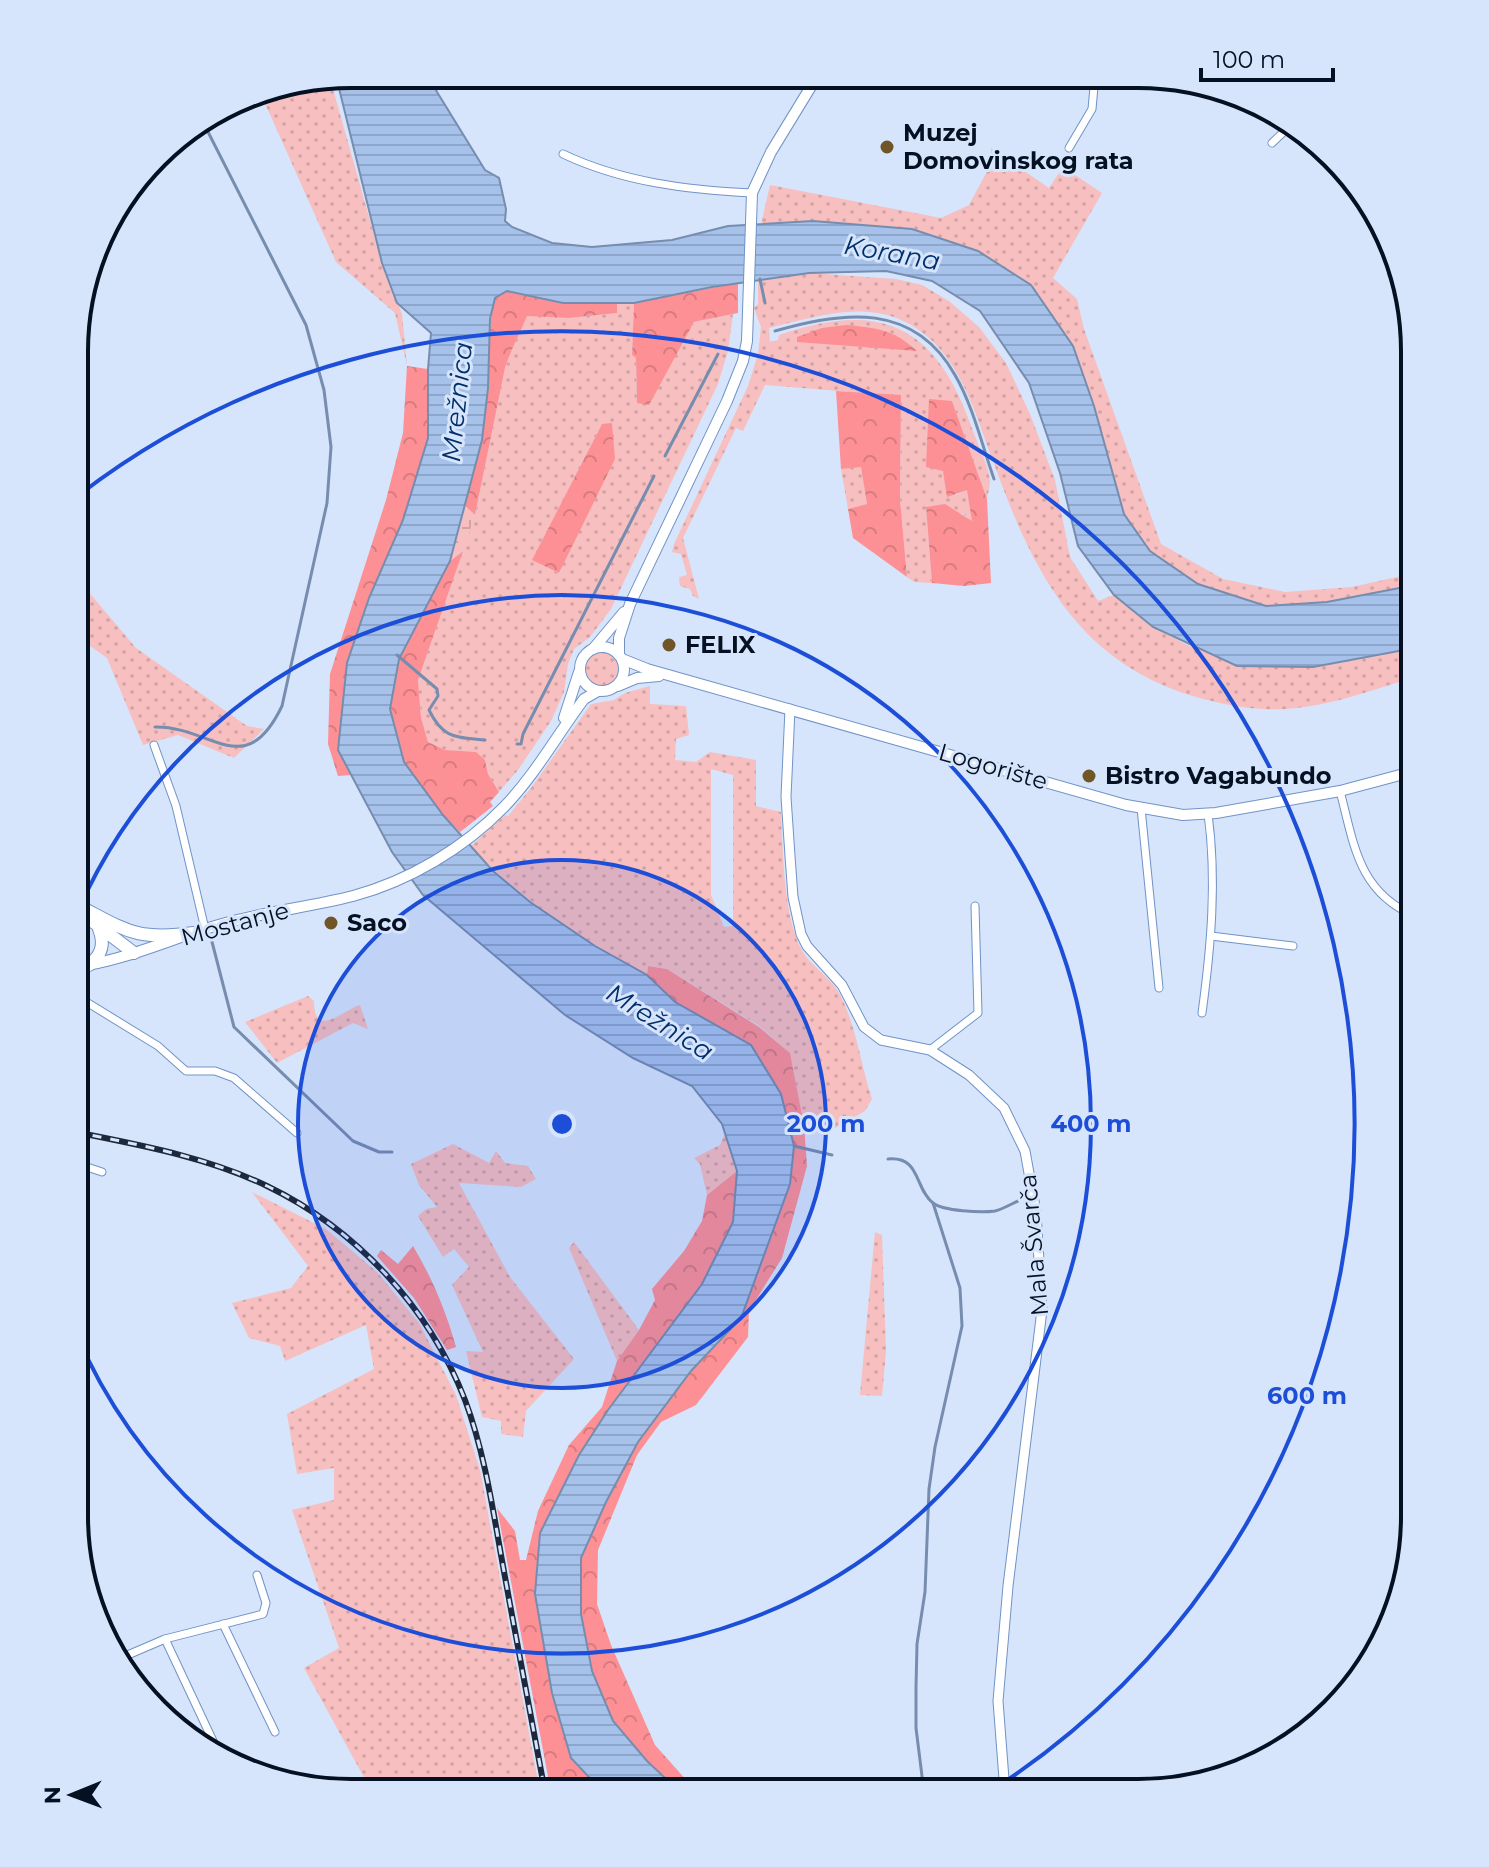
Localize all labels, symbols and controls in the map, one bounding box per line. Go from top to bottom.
scale bar [1201,32,1333,82]
text: 100 m [1213,45,1285,74]
place label: Muzej Domovinskog rata [903,118,1134,175]
marker: Muzej Domovinskog rata [878,138,896,156]
water label: Korana [841,229,943,277]
water label: Mrežnica [435,340,479,464]
place label: FELIX [685,630,756,659]
marker: FELIX [660,636,678,654]
street label: Logorište [935,737,1051,796]
place label: Bistro Vagabundo [1105,761,1332,790]
marker: Bistro Vagabundo [1080,767,1098,785]
street label: Mostanje [178,895,292,952]
place label: Saco [347,908,407,937]
marker: Saco [322,914,340,932]
water label: Mrežnica [600,977,720,1067]
text: 200 m [787,1109,865,1138]
text: 400 m [1050,1109,1132,1138]
centre of rings [548,1110,576,1138]
street label: Mala Švarča [1013,1173,1054,1317]
text: 600 m [1267,1381,1347,1410]
north arrow [32,1755,112,1835]
text: N [39,1786,66,1804]

